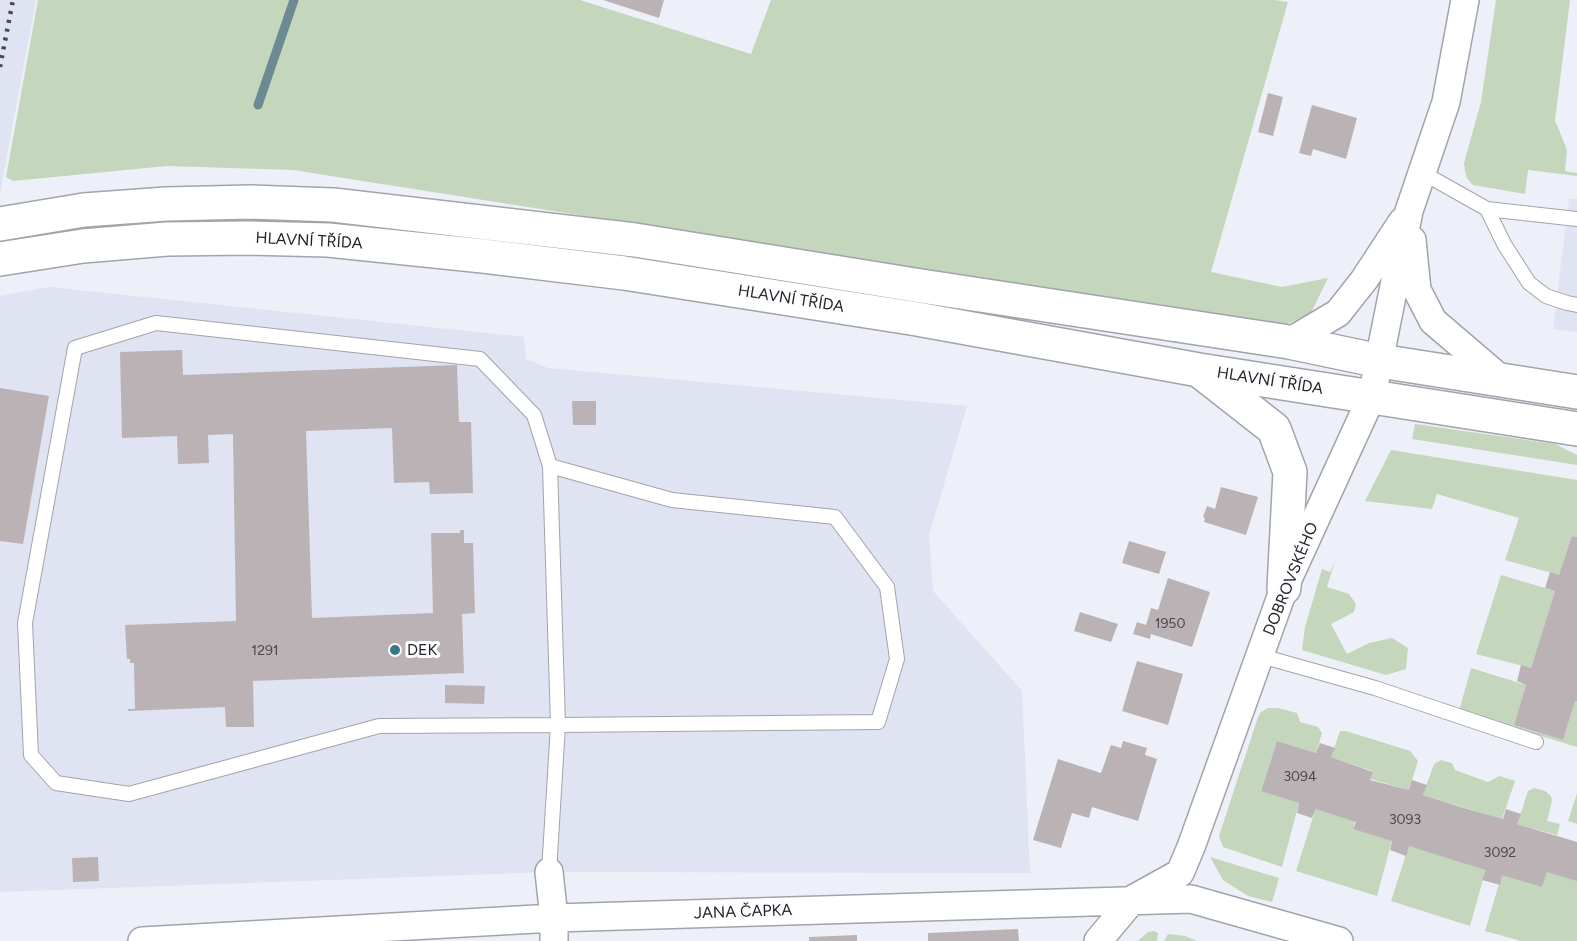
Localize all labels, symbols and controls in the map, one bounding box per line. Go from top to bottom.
street label: HLAVNÍ TŘÍDA [255,229,363,253]
street label: HLAVNÍ TŘÍDA [737,281,845,317]
street label: HLAVNÍ TŘÍDA [1216,363,1324,399]
street label: DOBROVSKÉHO [1260,520,1322,638]
house number: 1950 [1155,616,1185,632]
place label: DEK [407,640,437,660]
house number: 1291 [251,643,279,659]
marker: DEK [388,643,402,657]
house number: 3094 [1283,769,1317,785]
house number: 3093 [1389,812,1421,828]
house number: 3092 [1484,845,1516,861]
street label: JANA ČAPKA [693,901,793,923]

